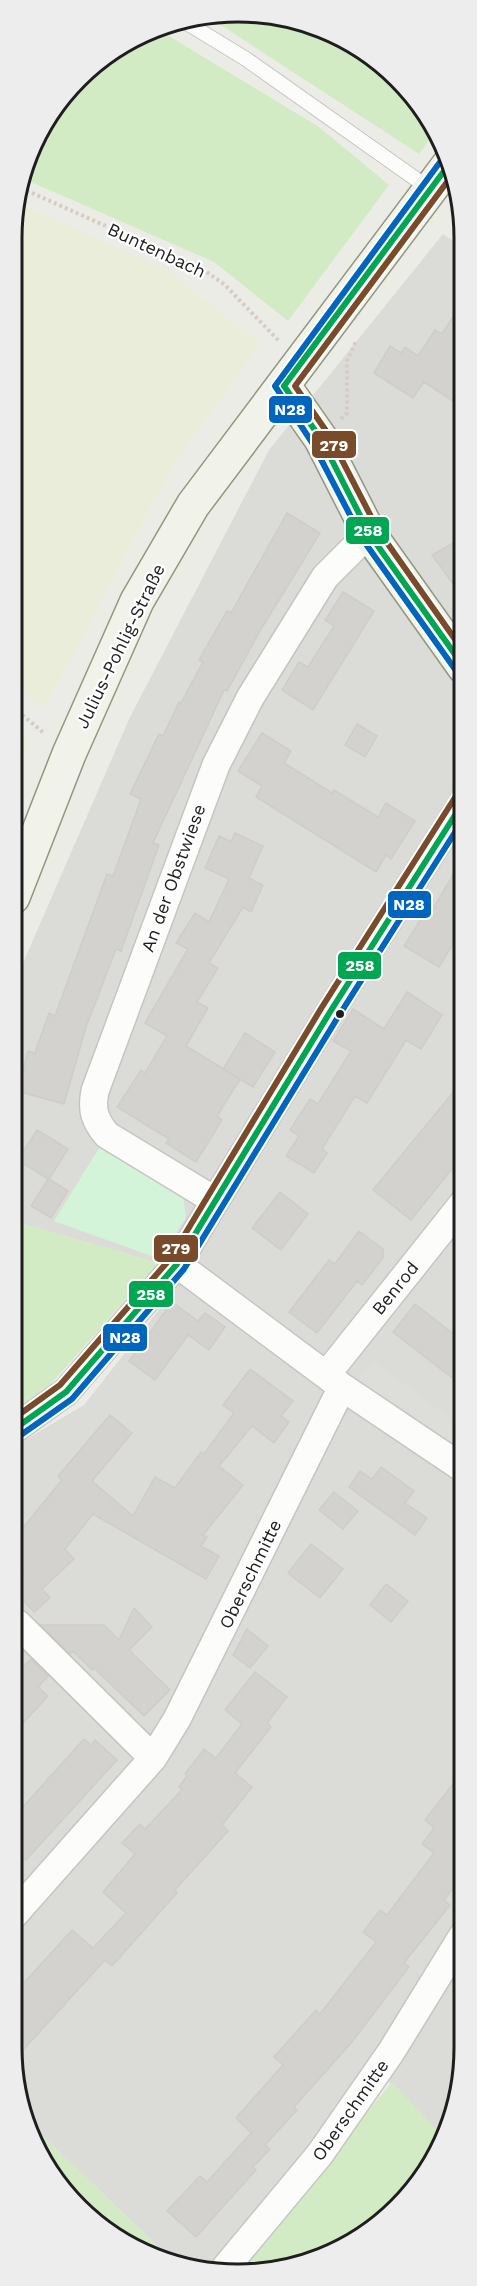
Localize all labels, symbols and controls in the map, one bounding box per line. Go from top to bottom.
street label: Buntenbach [105,218,209,282]
line badge: N28 [268,395,313,424]
text: N28 [274,400,306,419]
line badge: 279 [311,430,357,459]
text: 279 [320,436,349,455]
line badge: 258 [345,516,390,545]
text: 258 [354,521,382,540]
street label: Julius-Pohlig-Straße [71,560,169,732]
street label: An der Obstwiese [137,801,209,955]
line badge: N28 [387,890,432,919]
text: N28 [393,895,425,914]
line badge: 258 [337,951,382,980]
text: 258 [346,956,374,975]
unlabelled marker [334,1008,346,1020]
line badge: 279 [153,1234,199,1263]
text: 279 [162,1239,191,1258]
street label: Benrod [367,1257,423,1319]
line badge: 258 [128,1280,174,1308]
text: 258 [137,1285,165,1304]
line badge: N28 [102,1323,148,1352]
text: N28 [109,1328,141,1347]
street label: Oberschmitte [214,1516,286,1632]
street label: Oberschmitte [307,2055,393,2165]

